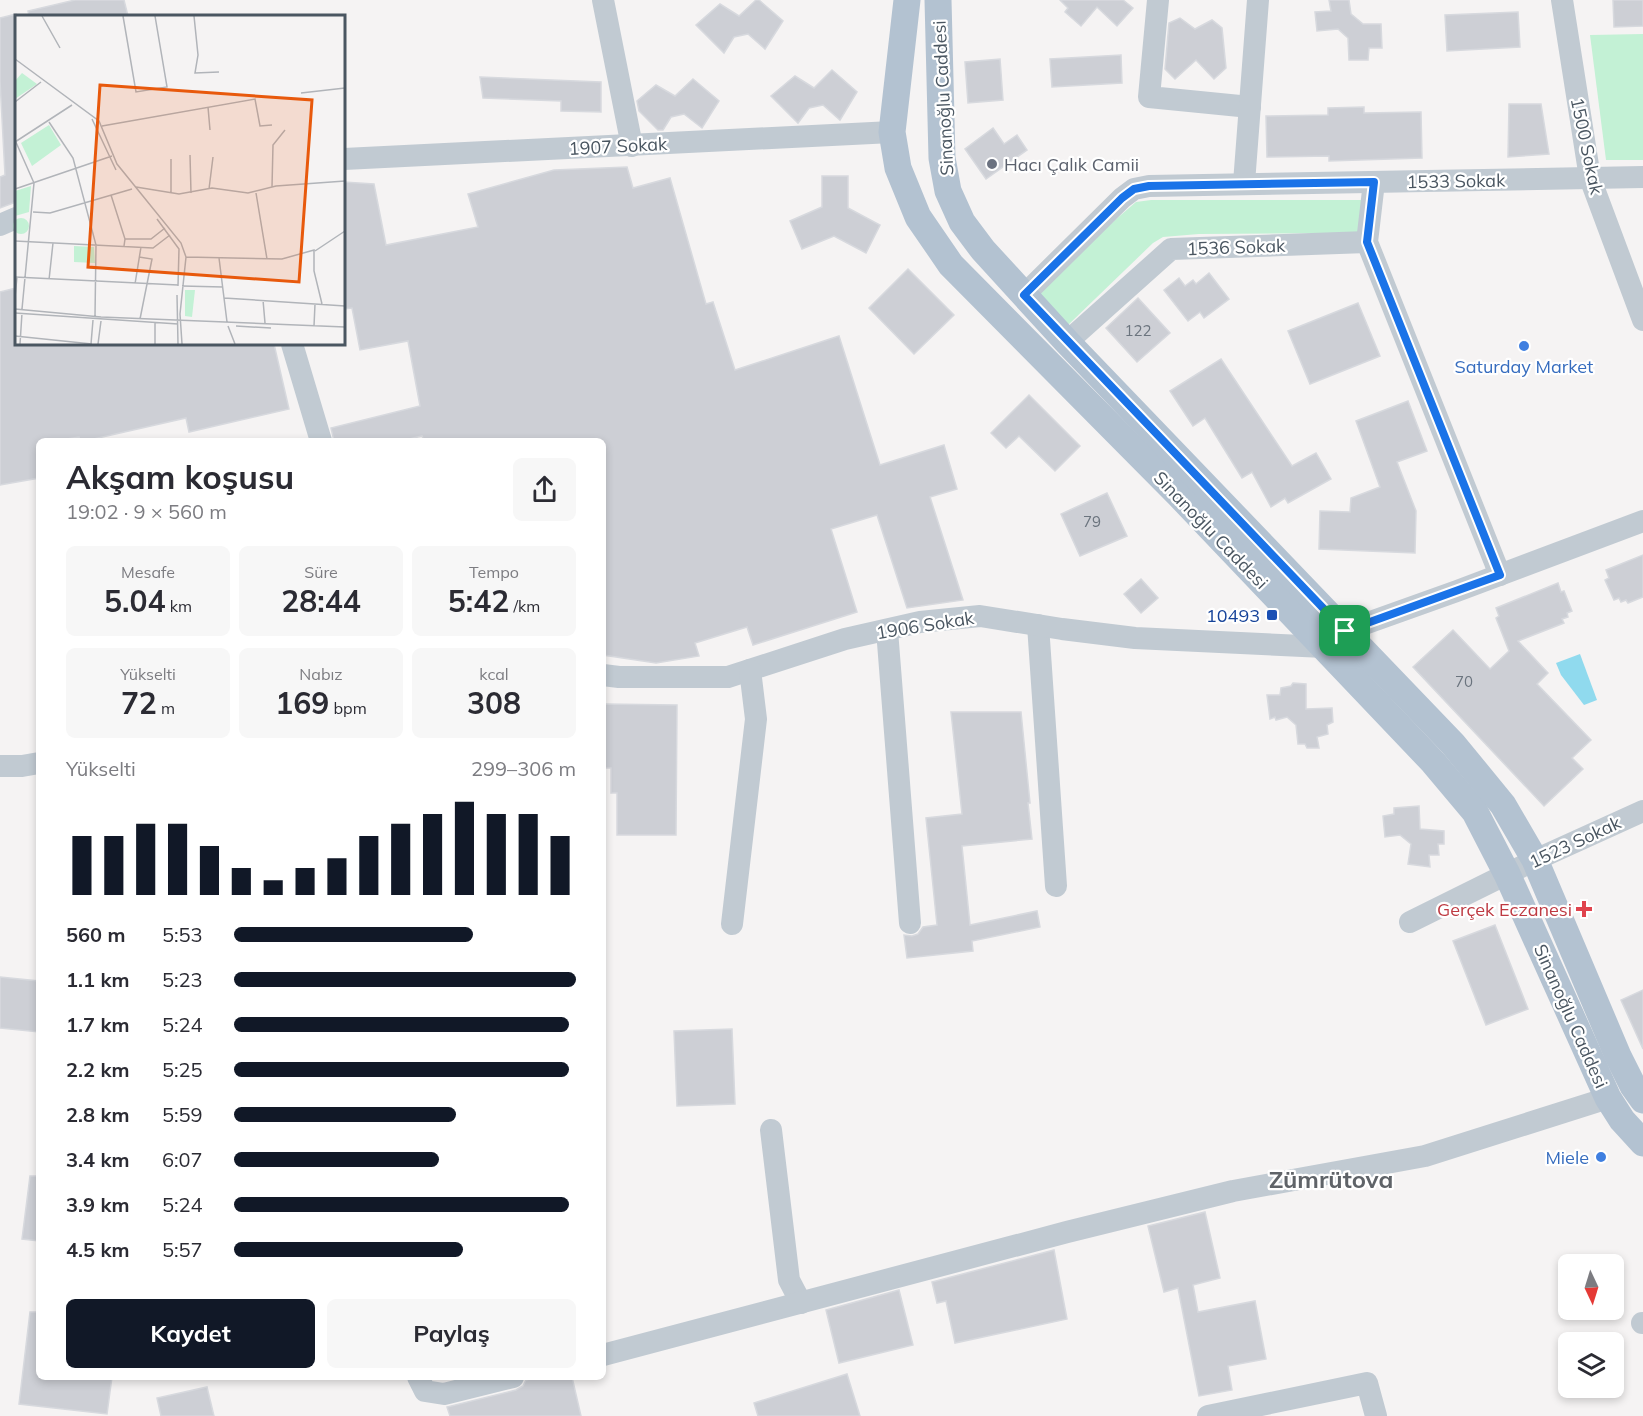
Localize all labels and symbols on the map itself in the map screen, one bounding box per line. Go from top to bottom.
inset map [15,15,345,345]
street label: Si̇nanoğlu Caddesi [927,20,959,176]
street label: 1500 Sokak [1565,95,1609,197]
street label: 1907 Sokak [568,132,669,160]
place label: Hacı Çalık Camii [1004,153,1139,176]
marker: Hacı Çalık Camii [985,157,999,171]
street label: 1533 Sokak [1406,169,1506,193]
street label: 1536 Sokak [1186,234,1286,260]
house number: 122 [1124,321,1152,340]
marker: Saturday Market [1517,339,1531,353]
place label: Saturday Market [1455,355,1593,378]
street label: Si̇nanoğlu Caddesi [1149,466,1273,594]
house number: 79 [1083,512,1101,531]
place label: 10493 [1206,604,1260,627]
pin [1319,605,1370,656]
street label: 1906 Sokak [874,606,976,644]
marker: 10493 [1265,608,1279,622]
house number: 70 [1455,672,1473,691]
street label: 1523 Sokak [1525,810,1625,873]
place label: Gerçek Eczanesi [1437,898,1572,921]
marker: Gerçek Eczanesi [1577,902,1591,916]
street label: Si̇nanoğlu Caddesi [1529,940,1613,1092]
place label: Miele [1545,1146,1589,1169]
marker: Miele [1594,1150,1608,1164]
district label: Zümrütova [1269,1164,1393,1194]
north arrow [1558,1254,1624,1320]

